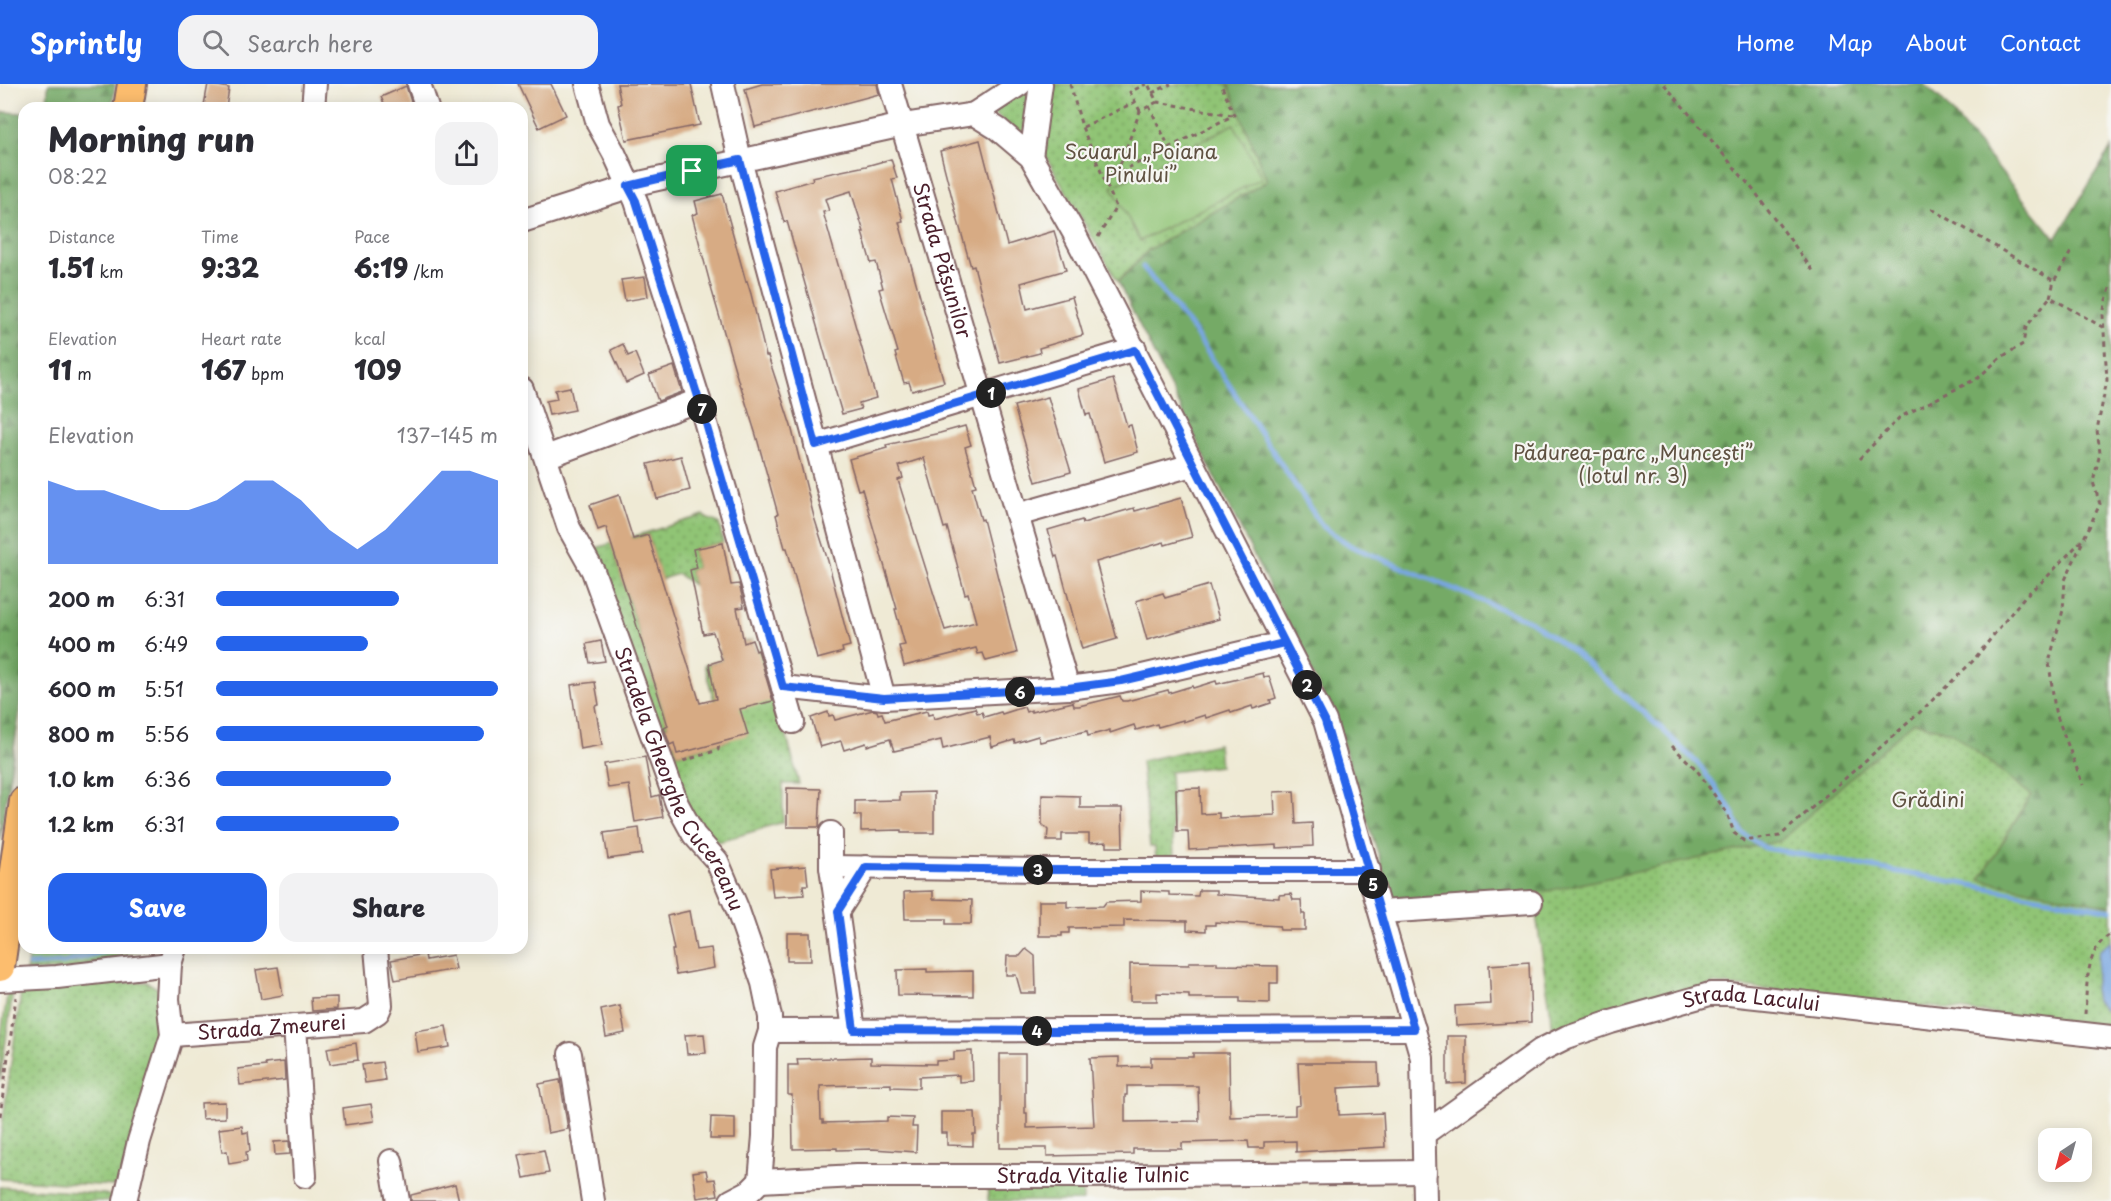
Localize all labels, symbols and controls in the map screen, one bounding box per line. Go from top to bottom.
search box [178,15,598,69]
text: Sprintly [30,21,142,64]
icon: search [199,26,232,59]
text: Search here [247,26,373,59]
text: Home [1736,26,1795,58]
text: Map [1828,26,1873,58]
text: About [1906,26,1967,58]
text: Contact [2000,26,2081,58]
text: Morning run [48,113,255,163]
button: share [435,122,498,185]
park label: Scuarul „Poiana Pinului” [1065,136,1218,189]
pin [666,145,717,196]
icon: arrive [675,154,708,187]
text: 08:22 [48,161,108,191]
street label: Strada Pășunilor [906,179,980,343]
text: Distance [48,224,115,248]
text: Time [201,224,239,248]
text: Pace [354,224,390,248]
text: 1.51 [48,248,94,287]
text: 9:32 [201,248,259,287]
text: 6:19 [354,248,408,287]
text: km [94,259,124,283]
text: /km [408,259,444,283]
text: Elevation [48,326,117,350]
text: Heart rate [201,326,282,350]
text: kcal [354,326,386,350]
text: 11 [48,350,72,389]
text: 167 [201,350,246,389]
text: 109 [354,350,402,389]
text: m [72,361,92,385]
text: bpm [246,361,284,385]
pin: 1 [976,378,1006,408]
text: 1 [987,381,995,405]
pin: 7 [687,394,717,424]
text: 7 [697,397,707,421]
text: Elevation [48,420,134,450]
text: 137–145 m [397,420,498,450]
park label: Pădurea-parc „Muncești” (lotul nr. 3) [1513,437,1753,490]
text: 200 m [48,584,115,614]
text: 6:31 [144,584,185,614]
text: 400 m [48,629,116,659]
text: 6:49 [144,629,188,659]
street label: Stradela Gheorghe Cucereanu [607,642,753,915]
pin: 2 [1292,670,1322,700]
text: 2 [1301,673,1313,697]
text: 600 m [48,674,116,704]
text: 5:51 [144,674,184,704]
pin: 6 [1005,677,1035,707]
text: 6 [1014,680,1026,704]
text: 800 m [48,719,115,749]
text: 5:56 [144,719,189,749]
text: 1.0 km [48,764,115,794]
text: 6:36 [144,764,191,794]
park label: Grădini [1891,784,1965,814]
text: 1.2 km [48,809,114,839]
text: 6:31 [144,809,185,839]
pin: 3 [1023,855,1053,885]
text: 3 [1033,858,1043,882]
pin: 5 [1358,869,1388,899]
text: 5 [1368,872,1378,896]
button: Save [48,873,267,942]
button: Share [279,873,498,942]
street label: Strada Lacului [1678,978,1822,1018]
street label: Strada Zmeurei [196,1006,347,1047]
pin: 4 [1022,1016,1052,1046]
text: 4 [1032,1019,1042,1043]
north arrow [2038,1128,2092,1182]
map controls [2038,1128,2092,1182]
street label: Strada Vitalie Tulnic [996,1159,1190,1190]

